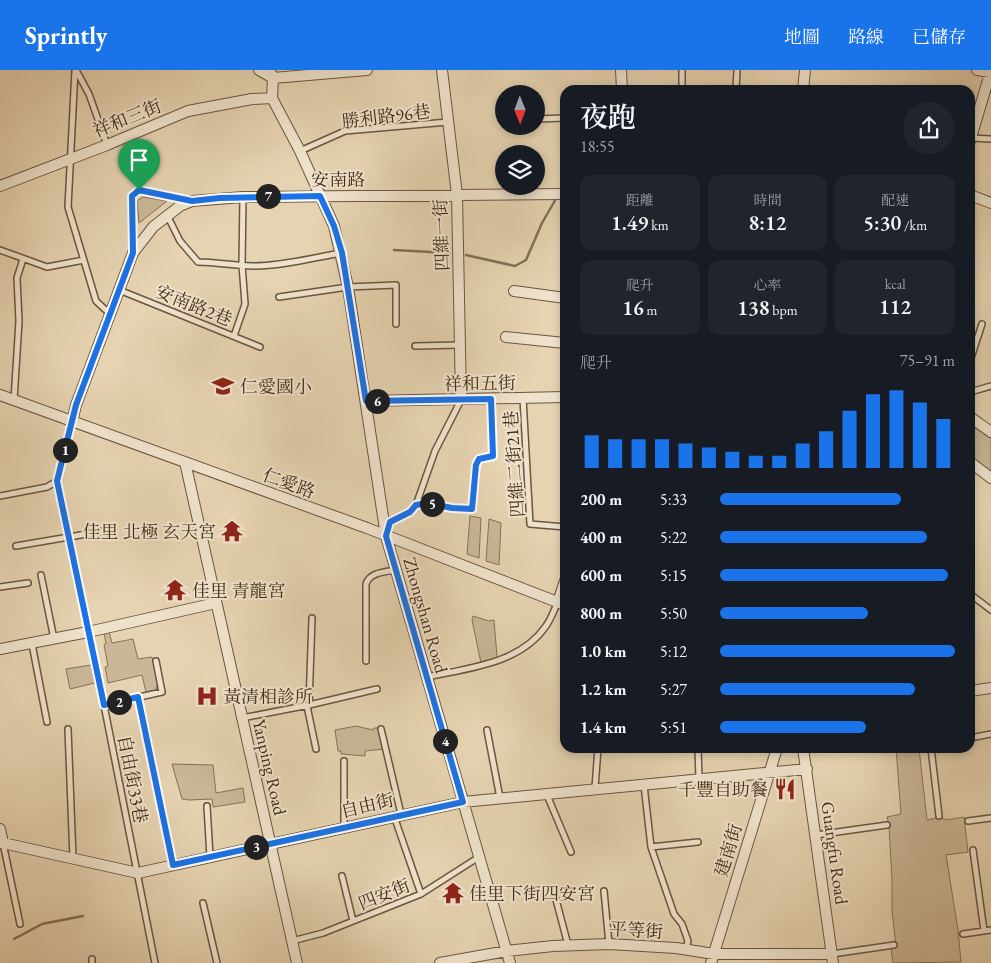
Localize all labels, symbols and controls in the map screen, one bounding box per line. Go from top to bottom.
text: Sprintly [25,20,107,51]
text: 地圖 [784,25,820,48]
text: 路線 [848,25,884,48]
text: 已儲存 [912,25,966,48]
north arrow [495,85,545,135]
map controls [495,85,545,195]
street label: 祥和三街 [89,94,165,142]
street label: 勝利路96巷 [340,99,432,133]
text: 夜跑 [580,99,636,135]
button: share [903,102,955,154]
text: 18:55 [580,136,615,157]
pin [118,139,160,190]
button: layers [495,145,545,195]
icon: arrive [125,146,153,174]
street label: 安南路 [311,168,365,191]
pin: 7 [256,184,280,208]
text: 7 [265,187,272,205]
text: 距離 [626,191,654,209]
text: 時間 [753,191,781,209]
text: 配速 [881,191,909,209]
street label: 四維一街 [428,199,454,271]
text: 1.49 [611,209,648,236]
text: 8:12 [748,209,787,236]
text: 5:30 [863,209,901,236]
text: km [648,216,669,234]
text: /km [901,216,927,234]
text: kcal [885,275,906,293]
text: 爬升 [626,276,654,294]
text: 心率 [753,276,781,294]
street label: 安南路2巷 [152,279,236,331]
text: 112 [879,293,911,320]
text: 16 [622,294,644,321]
text: 138 [737,294,770,321]
text: m [644,301,657,319]
text: bpm [770,301,798,319]
text: 75–91 m [900,350,955,371]
text: 爬升 [580,352,612,373]
street label: 祥和五街 [444,371,516,395]
school or university icon: 仁愛國小 [210,373,236,399]
place label: 仁愛國小 [240,375,312,398]
pin: 6 [364,388,390,414]
text: 6 [374,392,381,410]
street label: 四維二街21巷 [499,410,529,518]
pin: 1 [52,438,78,462]
text: 1 [62,441,69,459]
street label: 仁愛路 [260,463,318,503]
text: 200 m [580,489,622,510]
text: 5:33 [660,489,687,510]
pin: 5 [420,492,444,516]
text: 5 [429,495,436,513]
temple icon: 佳里 北極 玄天宮 [219,518,245,544]
place label: 佳里 北極 玄天宮 [83,520,216,543]
text: 400 m [580,527,622,548]
text: 5:22 [660,527,687,548]
street label: Zhongshan Road [398,554,454,676]
text: 600 m [580,565,622,586]
text: 5:15 [660,565,687,586]
temple icon: 佳里 青龍宮 [162,577,188,603]
place label: 佳里 青龍宮 [192,579,286,602]
text: 800 m [580,603,622,624]
text: 5:50 [660,603,687,624]
text: 1.0 km [580,641,626,662]
text: 5:12 [660,641,687,662]
text: 1.2 km [580,679,626,700]
text: 5:27 [660,679,687,700]
hospital icon: 黃清相診所 [194,683,220,709]
place label: 黃清相診所 [223,685,313,708]
pin: 2 [106,690,132,714]
text: 2 [116,693,123,711]
street label: Yanping Road [248,717,292,818]
text: 1.4 km [580,717,626,738]
text: 5:51 [660,717,687,738]
pin: 4 [432,728,458,754]
text: 4 [442,732,449,750]
street label: 自由街33巷 [113,733,153,825]
restaurant icon: 千豐自助餐 [772,776,798,802]
place label: 千豐自助餐 [678,778,768,801]
street label: 自由街 [338,788,396,822]
street label: Guangfu Road [816,800,854,907]
street label: 建南街 [709,821,747,879]
pin: 3 [244,834,268,860]
text: 3 [253,838,260,856]
street label: 四安街 [355,873,413,915]
temple icon: 佳里下街四安宮 [440,880,466,906]
place label: 佳里下街四安宮 [469,882,595,905]
street label: 平等街 [608,917,664,943]

